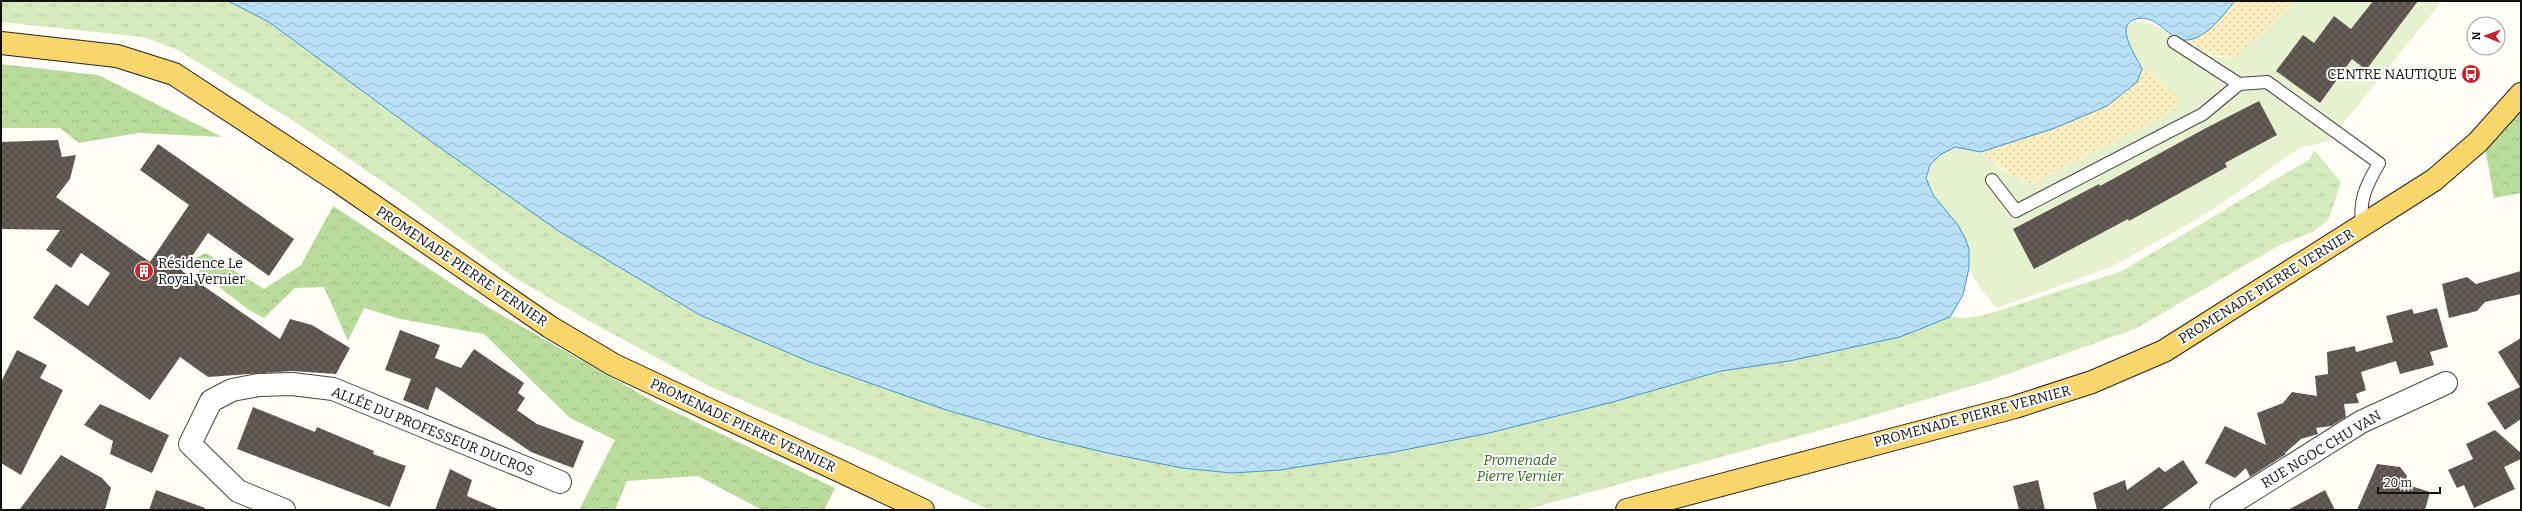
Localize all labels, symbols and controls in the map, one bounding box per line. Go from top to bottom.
north arrow [2466,16,2506,56]
text: N [2470,31,2483,40]
bus stop icon: CENTRE NAUTIQUE [2460,63,2482,85]
place label: CENTRE NAUTIQUE [2327,66,2457,83]
street label: PROMENADE PIERRE VERNIER [373,203,551,330]
street label: PROMENADE PIERRE VERNIER [2176,225,2357,347]
place label: Résidence Le Royal Vernier [158,255,246,288]
building icon: Résidence Le Royal Vernier [133,260,155,282]
street label: PROMENADE PIERRE VERNIER [647,375,838,476]
street label: ALLÉE DU PROFESSEUR DUCROS [329,382,537,480]
street label: PROMENADE PIERRE VERNIER [1872,382,2072,451]
street label: RUE NGOC CHU VAN [2258,407,2384,492]
park label: Promenade Pierre Vernier [1477,452,1565,485]
scale bar [2378,469,2440,495]
text: 20 m [2384,476,2413,490]

